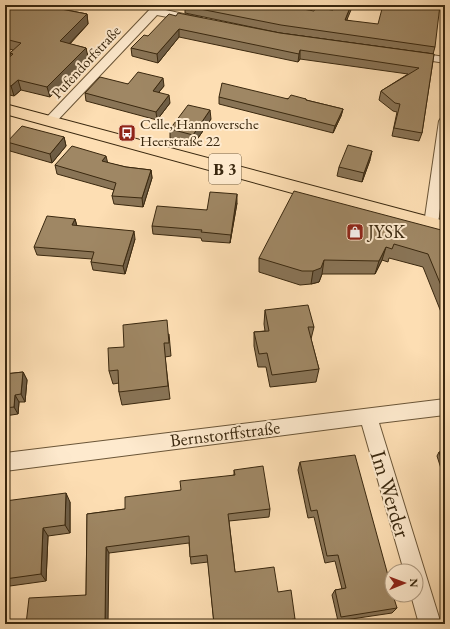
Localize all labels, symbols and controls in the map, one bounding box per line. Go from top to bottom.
street label: Pufendorfstraße [47,21,124,102]
place label: Celle, Hannoversche Heerstraße 22 [140,114,259,150]
bus stop icon: Celle, Hannoversche Heerstraße 22 [117,123,137,143]
road number: B 3 [209,154,241,184]
place label: JYSK [366,220,406,243]
shop icon: JYSK [345,222,365,242]
street label: Bernstorffstraße [169,415,281,452]
street label: Im Werder [364,447,418,542]
north arrow [384,563,424,603]
text: N [407,578,421,587]

